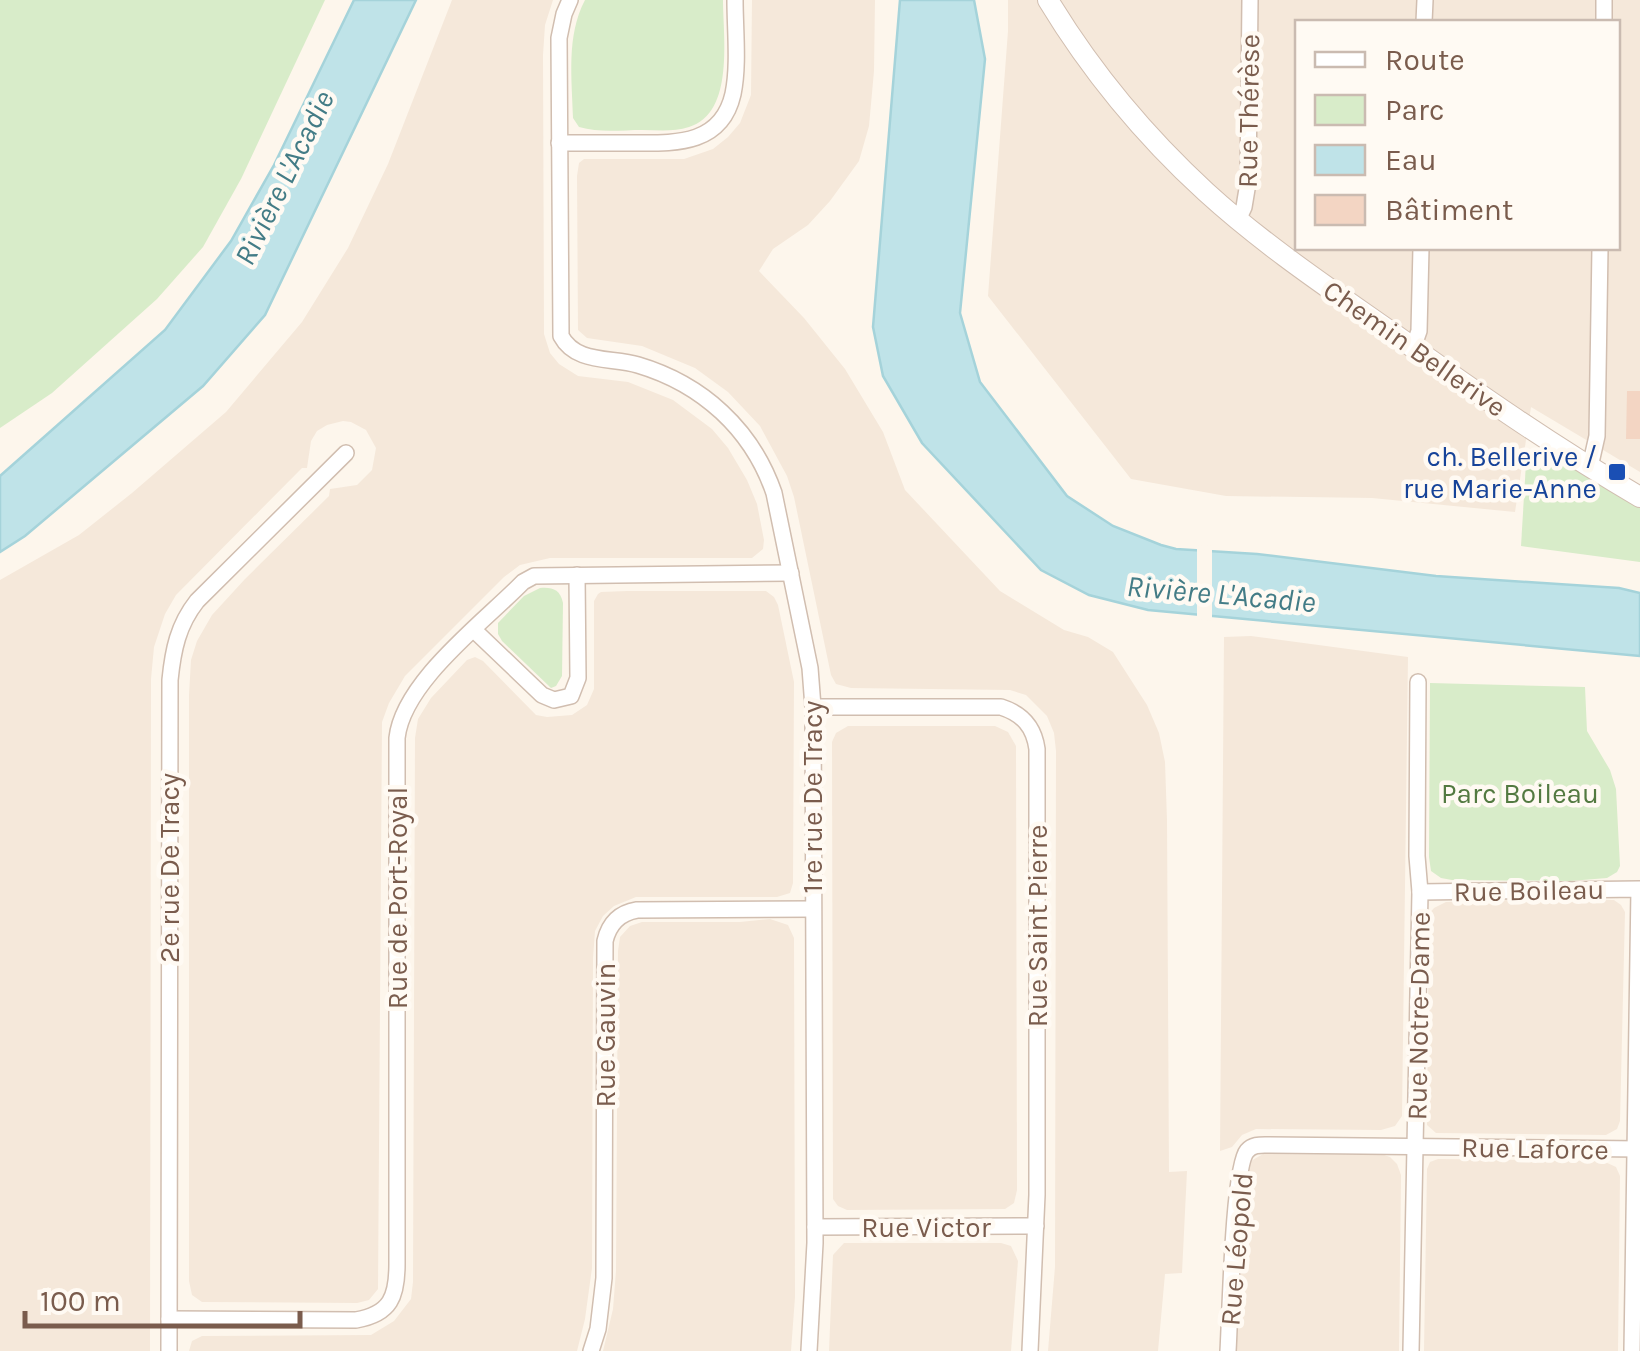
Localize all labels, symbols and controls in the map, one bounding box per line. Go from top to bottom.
legend [1295,20,1620,250]
street label: Rue Thérèse [1231,34,1266,188]
text: Route [1385,42,1465,78]
water label: Rivière L'Acadie [226,85,342,271]
text: Parc [1385,92,1444,128]
text: Eau [1385,142,1437,178]
text: Bâtiment [1385,192,1513,228]
street label: Chemin Bellerive [1317,273,1512,424]
place label: ch. Bellerive / rue Marie-Anne [1403,440,1597,505]
marker: ch. Bellerive / rue Marie-Anne [1606,461,1628,483]
water label: Rivière L'Acadie [1125,568,1317,620]
street label: 1re rue De Tracy [796,700,829,894]
street label: 2e rue De Tracy [153,773,186,963]
park label: Parc Boileau [1441,777,1599,810]
street label: Rue de Port-Royal [381,787,414,1009]
street label: Rue Saint Pierre [1021,825,1054,1027]
street label: Rue Boileau [1453,873,1605,908]
street label: Rue Notre-Dame [1400,911,1437,1121]
street label: Rue Gauvin [589,963,622,1107]
street label: Rue Laforce [1461,1131,1609,1166]
street label: Rue Léopold [1213,1171,1260,1327]
street label: Rue Victor [861,1211,992,1244]
scale bar [25,1266,300,1328]
text: 100 m [40,1283,121,1319]

